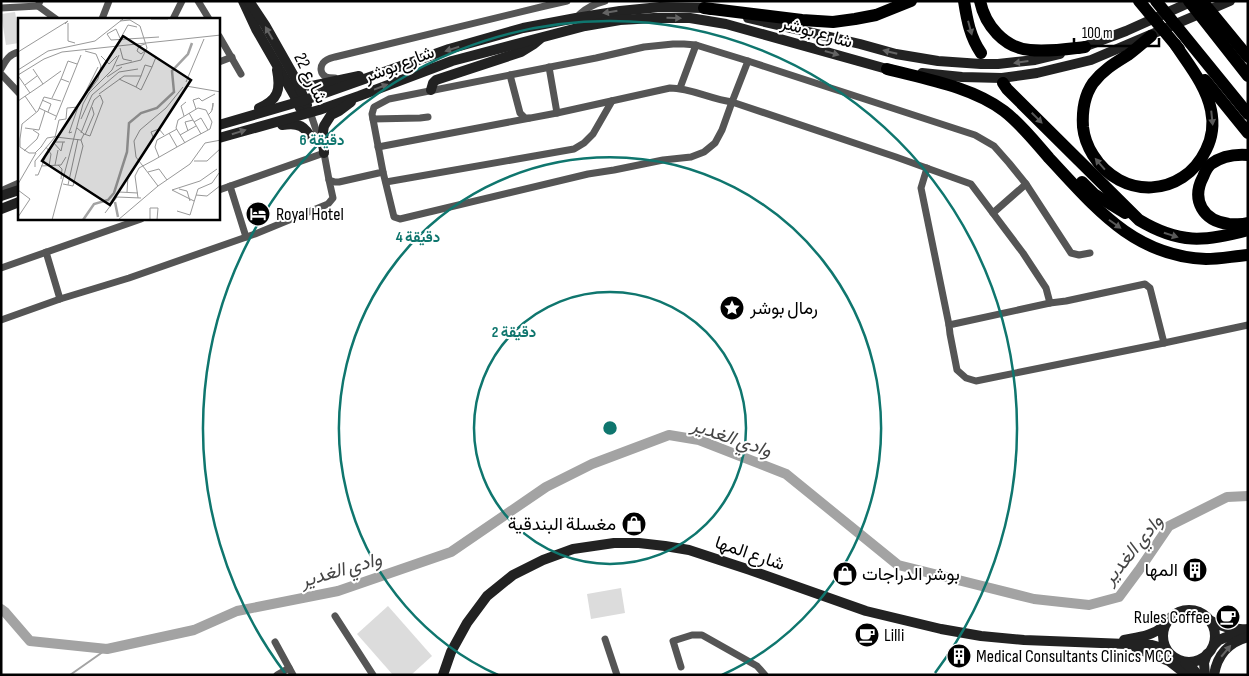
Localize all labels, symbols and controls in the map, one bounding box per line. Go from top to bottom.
one-way arrow [602,9,618,17]
street label: شارع بوشر [777,12,855,54]
one-way arrow [666,14,682,22]
scale bar [1074,15,1159,47]
inset map [18,18,220,220]
one-way arrow [966,21,974,36]
text: 100 m [1082,24,1113,43]
one-way arrow [265,26,273,40]
street label: شارع بوشر [360,41,438,89]
one-way arrow [444,45,459,53]
one-way arrow [882,48,897,56]
street label: شارع 22 [288,49,332,107]
one-way arrow [825,50,840,58]
one-way arrow [1012,58,1028,66]
one-way arrow [374,83,388,91]
one-way arrow [1208,110,1216,126]
one-way arrow [1031,112,1043,124]
one-way arrow [231,128,246,136]
text: 6 دقيقة [300,131,344,150]
one-way arrow [1095,158,1106,171]
hotel icon: Royal Hotel [245,201,271,227]
place label: Royal Hotel [276,204,344,225]
one-way arrow [1108,219,1122,229]
text: 4 دقيقة [396,228,440,247]
one-way arrow [1164,232,1179,239]
place icon: رمال بوشر [719,295,745,321]
place label: رمال بوشر [749,298,818,319]
text: 2 دقيقة [492,323,536,342]
water label: وادي الغدير [687,414,775,466]
centre of rings [601,419,619,437]
water label: وادي الغدير [1097,510,1171,592]
shop icon: مغسلة البندقية [621,511,647,537]
place label: مغسلة البندقية [508,514,616,535]
street label: شارع المها [712,532,787,576]
water label: وادي الغدير [297,548,386,596]
building icon: المها [1182,557,1208,583]
place label: المها [1145,560,1178,581]
shop icon: بوشر الدراجات [832,561,858,587]
place label: بوشر الدراجات [862,564,960,585]
cafe icon: Rules Coffee [1215,604,1241,630]
place label: Rules Coffee [1134,607,1210,628]
cafe icon: Lilli [854,622,880,648]
place label: Lilli [884,625,904,646]
building icon: Medical Consultants Clinics MCC [946,643,972,669]
one-way arrow [1220,645,1231,658]
place label: Medical Consultants Clinics MCC [976,646,1172,667]

